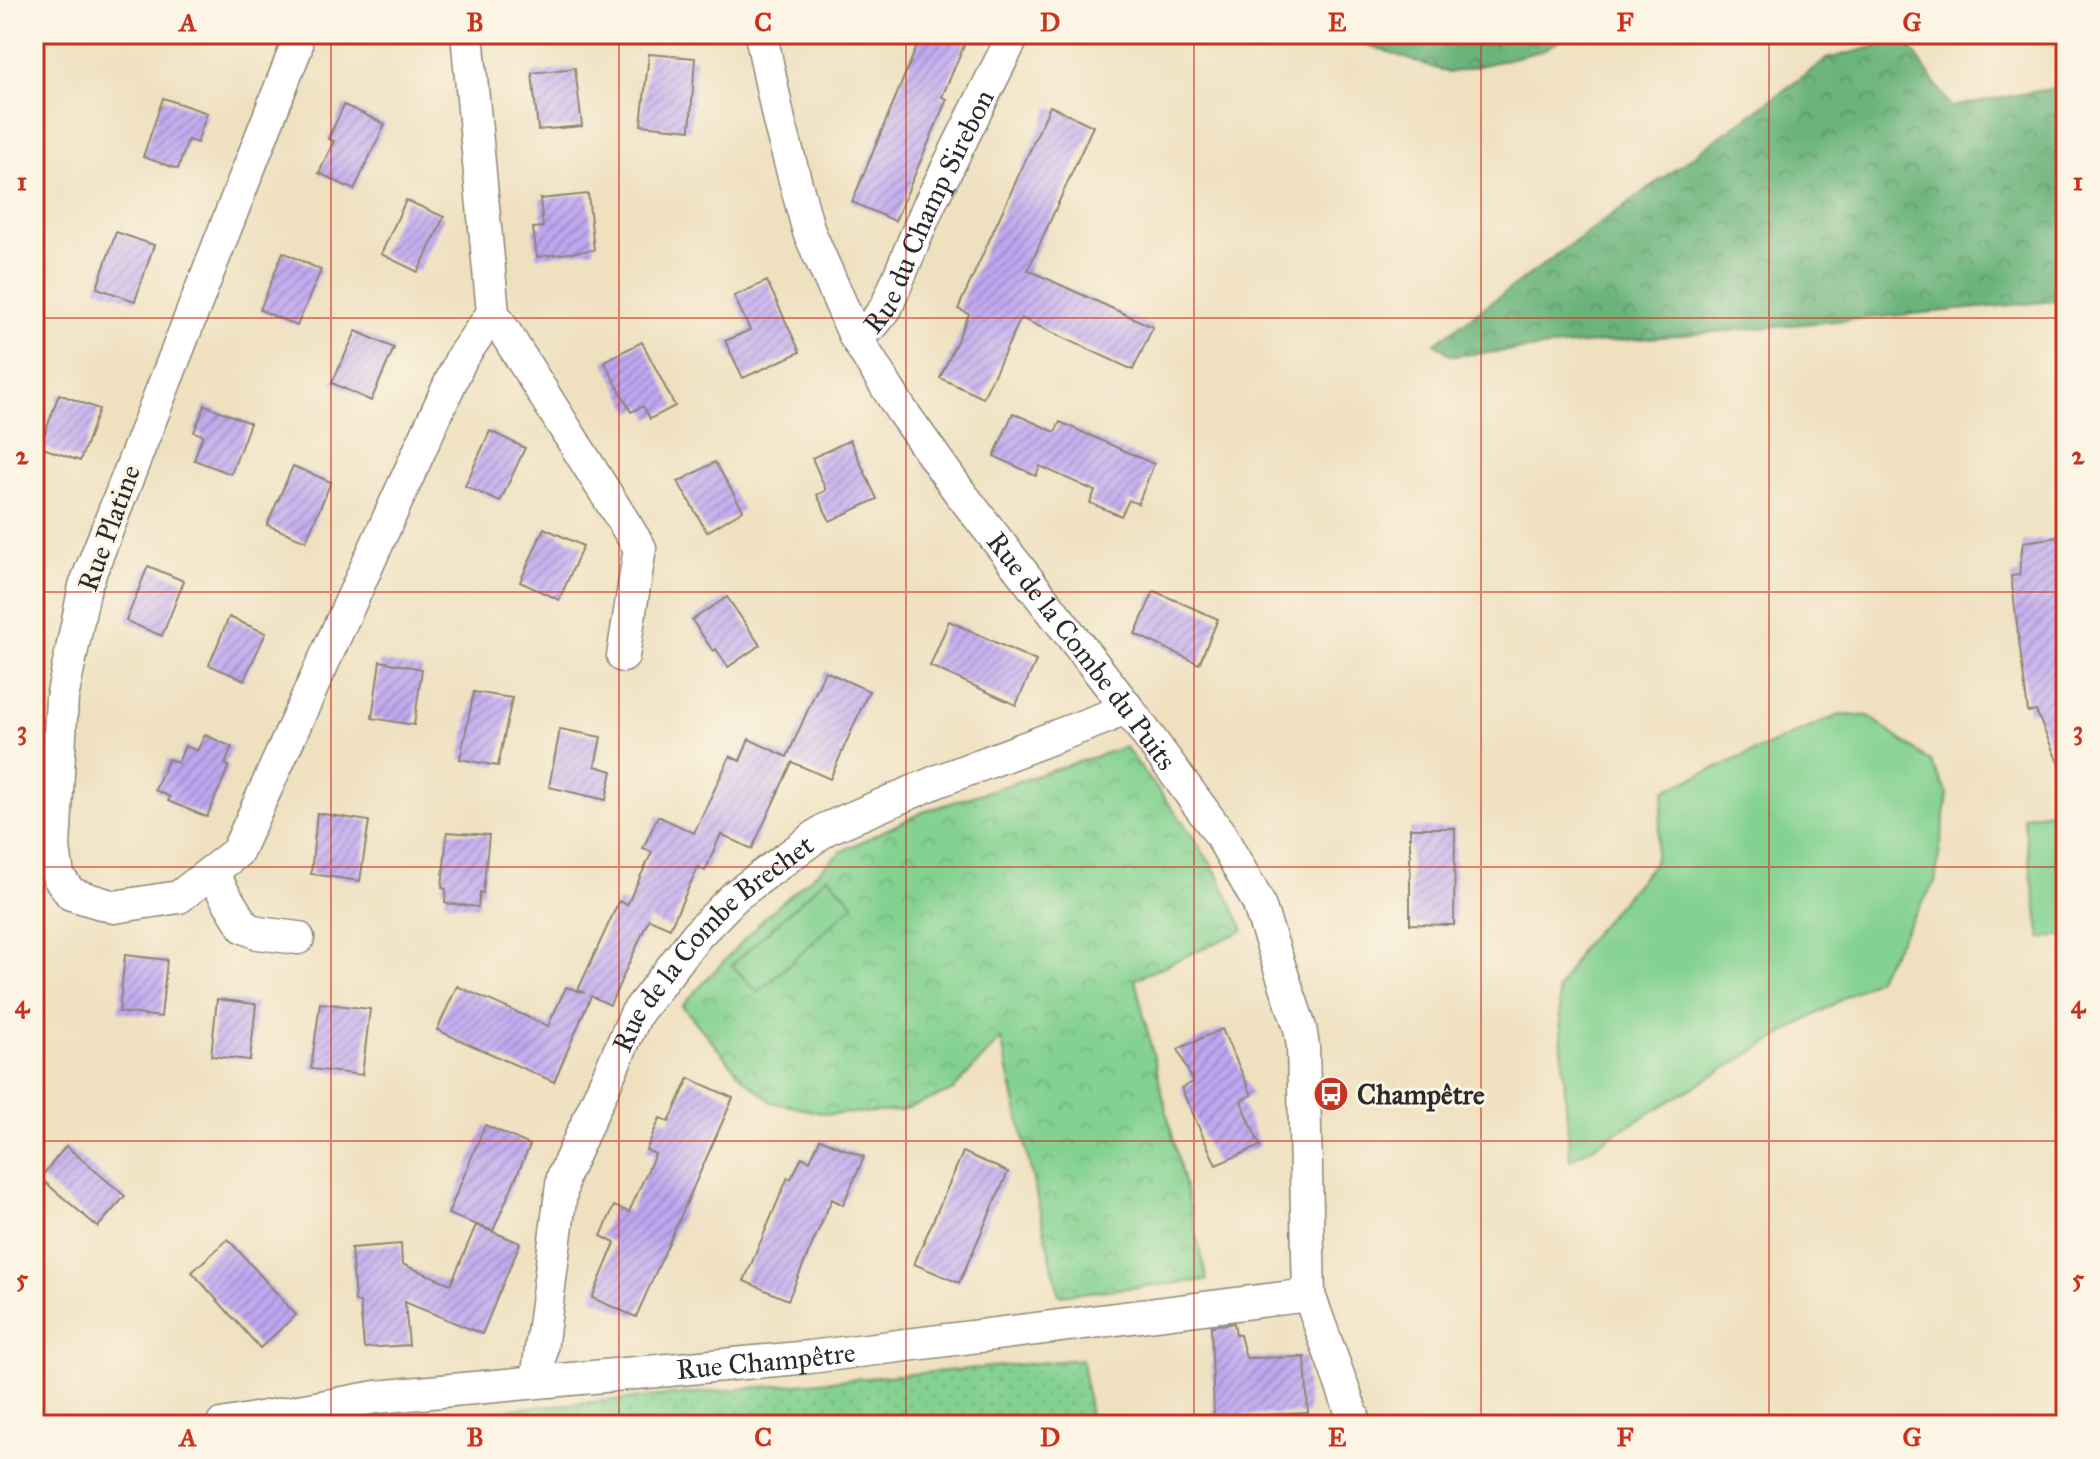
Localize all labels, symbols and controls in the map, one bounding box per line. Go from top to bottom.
text: A [177,6,197,38]
text: B [466,6,484,38]
text: C [754,6,772,38]
text: D [1040,6,1060,38]
text: E [1328,6,1347,38]
text: F [1617,6,1634,38]
text: G [1902,6,1922,38]
street label: Rue du Champ Sirebon [855,83,1001,340]
text: 1 [17,165,27,197]
text: 1 [2073,165,2083,197]
text: 2 [16,439,30,471]
text: 2 [2072,439,2086,471]
street label: Rue Platine [70,460,148,596]
street label: Rue de la Combe du Puits [980,525,1184,777]
text: 3 [17,714,27,746]
text: 3 [2073,714,2083,746]
street label: Rue de la Combe Brechet [604,827,820,1057]
text: 4 [15,988,31,1020]
text: 4 [2071,988,2087,1020]
bus stop icon: Champêtre [1312,1075,1350,1113]
place label: Champêtre [1357,1077,1485,1112]
text: 5 [16,1262,29,1294]
text: 5 [2072,1262,2085,1294]
street label: Rue Champêtre [675,1334,857,1387]
text: A [177,1421,197,1453]
text: B [466,1421,484,1453]
text: C [754,1421,772,1453]
text: D [1040,1421,1060,1453]
text: E [1328,1421,1347,1453]
text: F [1617,1421,1634,1453]
text: G [1902,1421,1922,1453]

